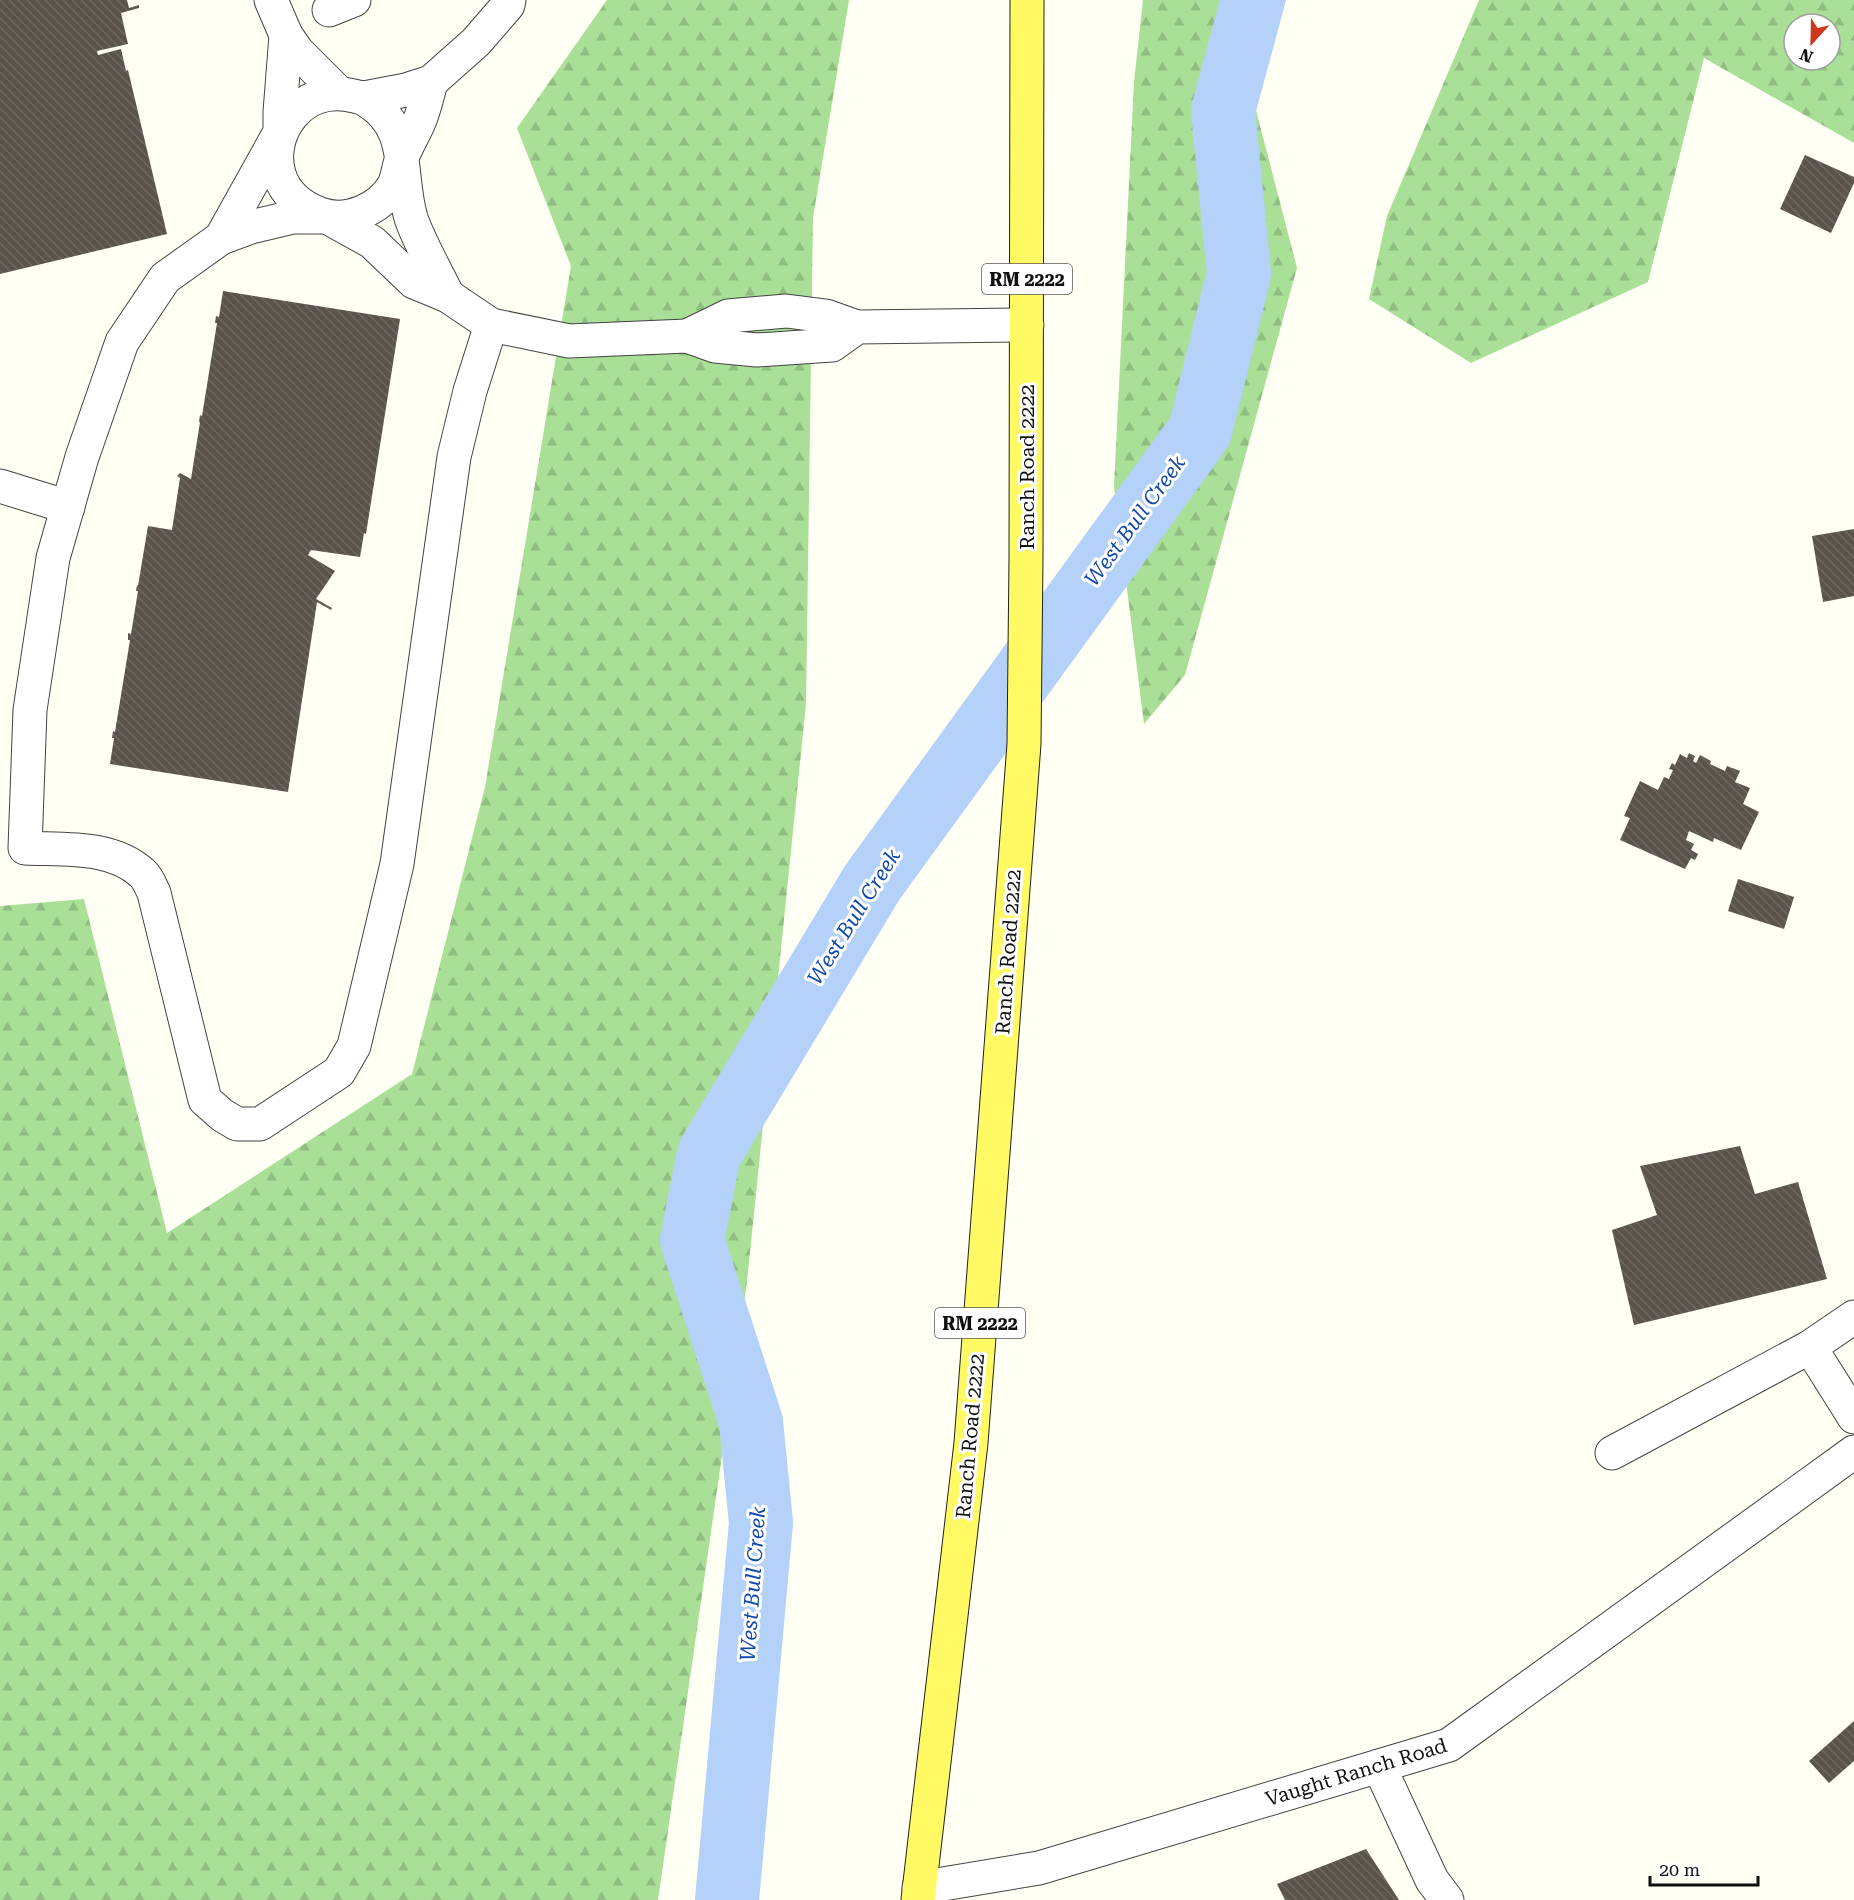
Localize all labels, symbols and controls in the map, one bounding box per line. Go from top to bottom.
north arrow [1782,12,1842,72]
text: N [1797,44,1816,67]
road number: RM 2222 [982,264,1072,294]
street label: Ranch Road 2222 [1015,384,1039,550]
water label: West Bull Creek [1080,451,1191,591]
water label: West Bull Creek [803,844,906,989]
street label: Ranch Road 2222 [990,869,1026,1035]
road number: RM 2222 [935,1308,1025,1338]
street label: Ranch Road 2222 [951,1352,989,1520]
water label: West Bull Creek [736,1505,770,1662]
street label: Vaught Ranch Road [1262,1733,1450,1811]
scale bar [1650,1849,1758,1887]
text: 20 m [1659,1859,1700,1880]

